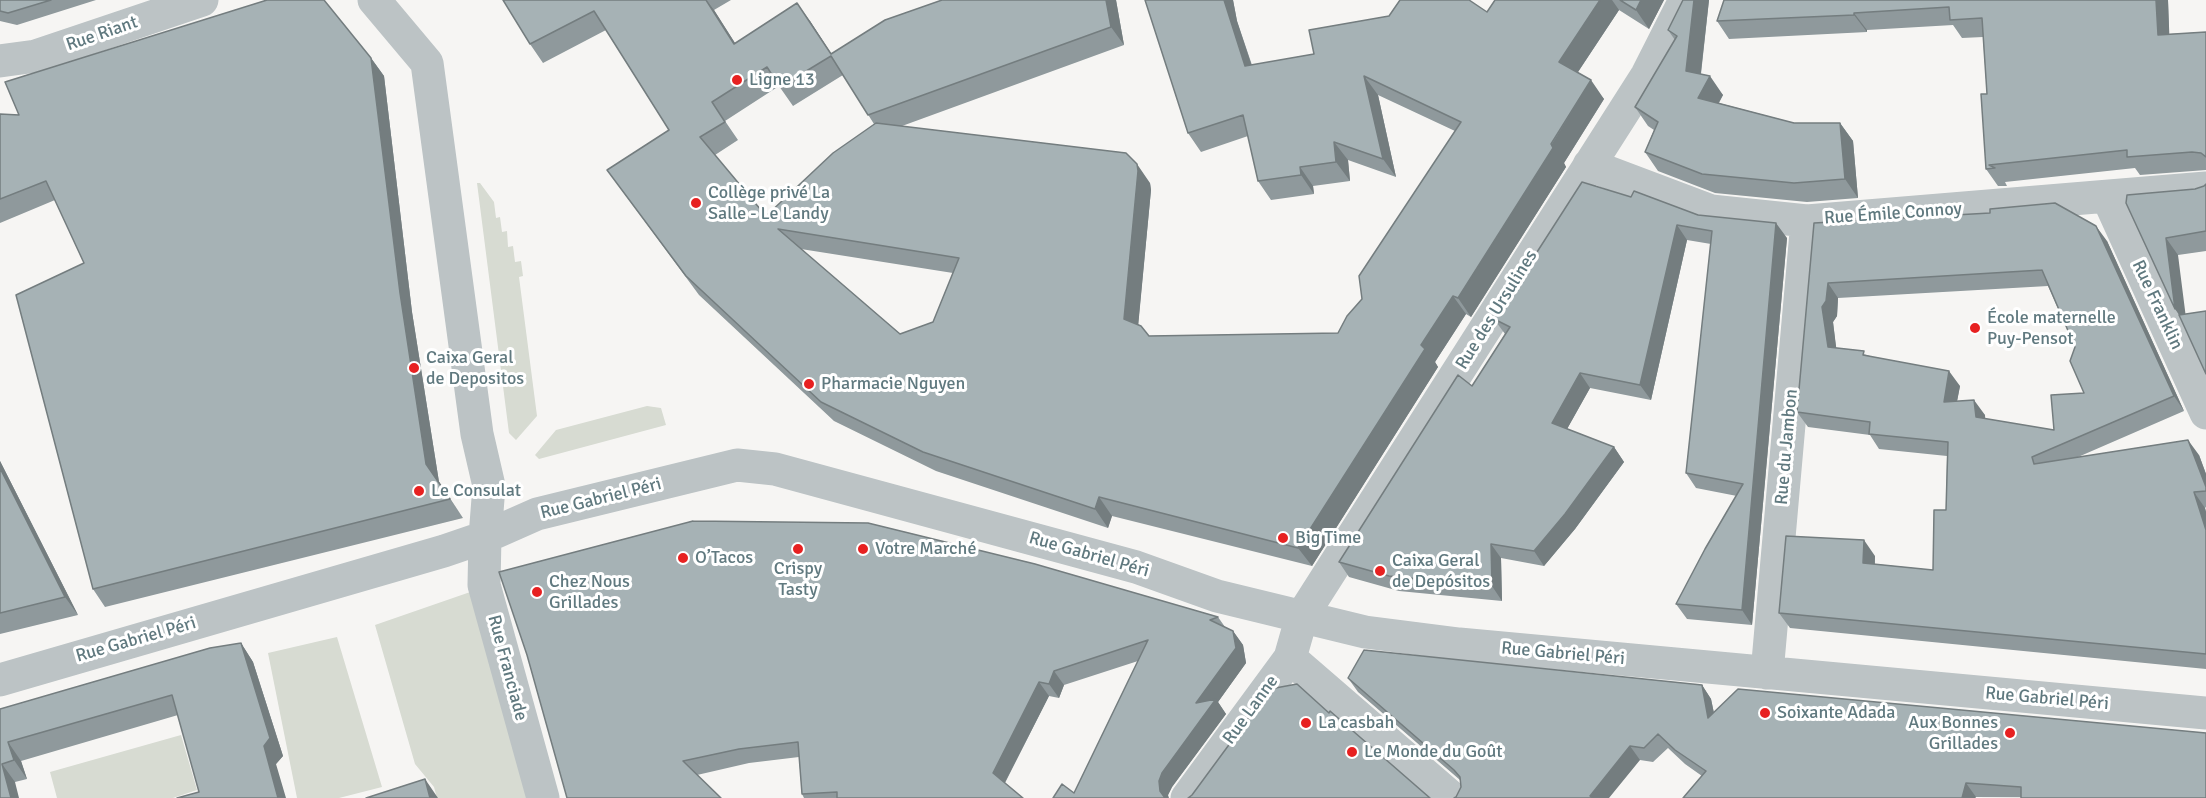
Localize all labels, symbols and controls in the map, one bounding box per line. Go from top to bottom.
street label: Rue Riant [63,12,141,56]
place label: Ligne 13 [749,69,815,91]
marker: Ligne 13 [730,73,744,87]
place label: Collège privé La Salle - Le Landy [708,182,830,224]
marker: Collège privé La Salle - Le Landy [689,196,703,210]
street label: Rue Émile Connoy [1823,198,1963,230]
street label: Rue des Ursulines [1452,246,1542,374]
street label: Rue Franklin [2127,257,2187,353]
place label: École maternelle Puy-Pensot [1987,307,2116,350]
marker: École maternelle Puy-Pensot [1968,321,1982,335]
place label: Caixa Geral de Depositos [426,347,524,389]
marker: Caixa Geral de Depositos [407,361,421,375]
place label: Pharmacie Nguyen [821,373,965,395]
marker: Pharmacie Nguyen [802,377,816,391]
street label: Rue du Jambon [1771,388,1803,506]
street label: Rue Gabriel Péri [538,474,664,524]
place label: Le Consulat [431,480,521,502]
marker: Le Consulat [412,484,426,498]
place label: Big Time [1295,527,1361,549]
street label: Rue Gabriel Péri [1026,528,1152,582]
marker: Big Time [1276,531,1290,545]
place label: Votre Marché [875,538,976,560]
marker: Crispy Tasty [791,542,805,556]
marker: Votre Marché [856,542,870,556]
place label: O’Tacos [695,547,753,569]
place label: Caixa Geral de Depósitos [1392,550,1490,592]
marker: O’Tacos [676,551,690,565]
place label: Crispy Tasty [774,558,822,600]
marker: Caixa Geral de Depósitos [1373,564,1387,578]
place label: Chez Nous Grillades [549,571,630,614]
marker: Chez Nous Grillades [530,585,544,599]
street label: Rue Gabriel Péri [73,613,199,667]
street label: Rue Franciade [482,613,532,723]
street label: Rue Gabriel Péri [1500,638,1626,670]
street label: Rue Lanne [1219,671,1283,749]
street label: Rue Gabriel Péri [1984,683,2110,715]
place label: Soixante Adada [1777,702,1895,724]
marker: Soixante Adada [1758,706,1772,720]
place label: La casbah [1318,712,1394,734]
place label: Aux Bonnes Grillades [1908,712,1998,754]
marker: La casbah [1299,716,1313,730]
marker: Aux Bonnes Grillades [2003,726,2017,740]
place label: Le Monde du Goût [1364,741,1503,763]
marker: Le Monde du Goût [1345,745,1359,759]

